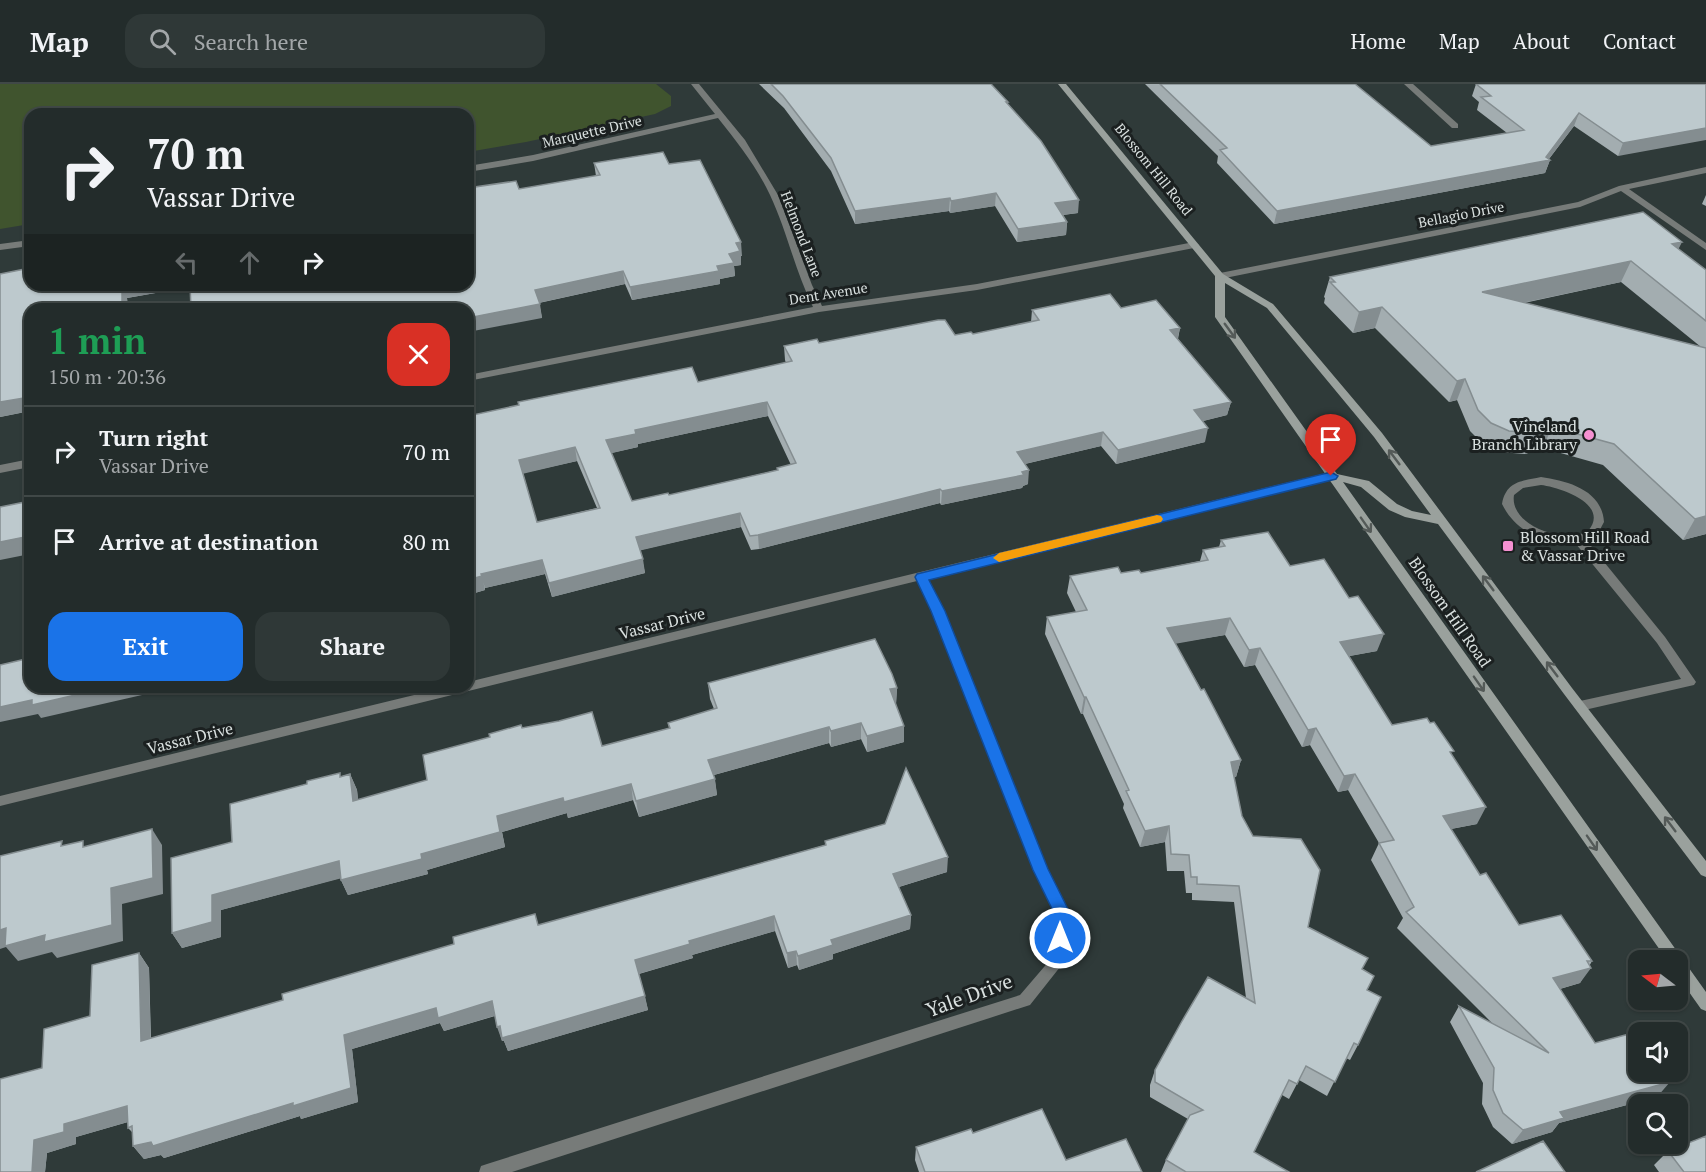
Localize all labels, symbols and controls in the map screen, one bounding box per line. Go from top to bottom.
search box [125,14,545,68]
text: Map [30,23,89,60]
icon: search [146,25,179,58]
text: Search here [194,27,308,56]
text: Home [1350,27,1406,55]
text: Map [1439,27,1480,55]
text: About [1513,27,1570,55]
text: Contact [1603,27,1676,55]
street label: Marquette Drive [540,110,644,152]
street label: Blossom Hill Road [1111,119,1197,219]
text: 70 m [147,125,245,181]
icon: right [48,132,126,210]
text: Vassar Drive [147,179,295,215]
street label: Helmond Lane [777,188,827,280]
street label: Bellagio Drive [1416,196,1506,232]
icon: left [170,246,203,279]
icon: ahead [233,246,266,279]
icon: right [296,246,329,279]
street label: Dent Avenue [787,277,869,309]
text: 1 min [48,317,146,364]
button: close [387,323,450,386]
one-way arrow [1223,323,1236,339]
text: 150 m · 20:36 [48,363,166,390]
pin [1305,414,1356,476]
place label: Vineland Branch Library [1472,415,1578,455]
text: Turn right [99,423,208,452]
icon: arrive [1314,423,1347,456]
marker: Vineland Branch Library [1582,428,1596,442]
icon: right [48,435,81,468]
text: 70 m [402,437,450,466]
one-way arrow [1388,449,1401,465]
text: Vassar Drive [99,452,209,479]
one-way arrow [1360,516,1372,533]
icon: arrive [48,525,81,558]
place label: Blossom Hill Road & Vassar Drive [1520,526,1650,566]
text: Arrive at destination [99,527,318,556]
text: 80 m [402,527,450,556]
marker: Blossom Hill Road & Vassar Drive [1501,539,1515,553]
street label: Blossom Hill Road [1404,553,1496,671]
one-way arrow [1482,576,1495,592]
street label: Vassar Drive [617,602,707,644]
button: Exit [48,612,243,681]
button: Share [255,612,450,681]
one-way arrow [1546,662,1558,678]
one-way arrow [1473,675,1485,692]
street label: Vassar Drive [145,717,235,759]
one-way arrow [1664,817,1677,833]
one-way arrow [1586,834,1598,851]
position arrow [1028,906,1092,970]
north arrow [1628,950,1688,1010]
map controls [1628,950,1688,1154]
street label: Yale Drive [922,967,1016,1023]
button: sound [1628,1022,1688,1082]
button: search [1628,1094,1688,1154]

